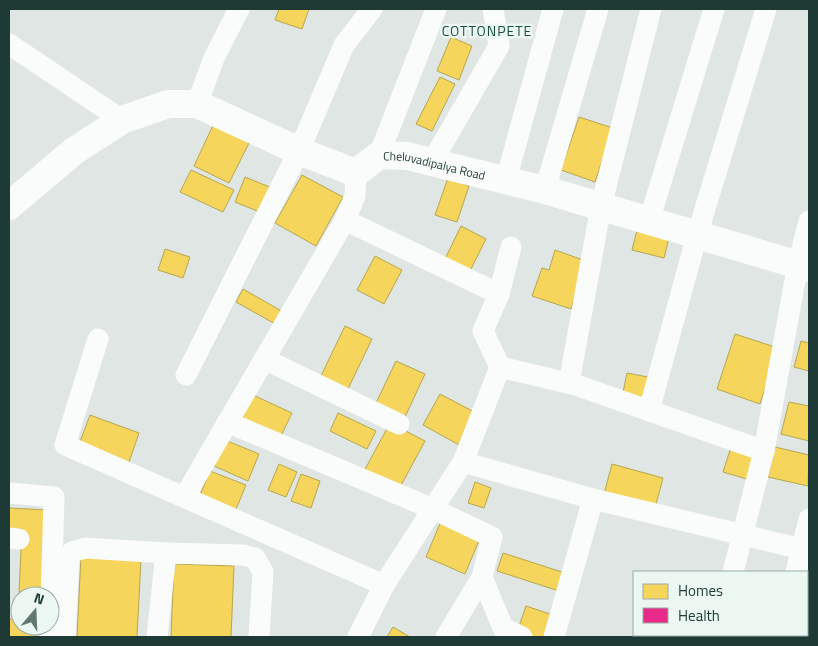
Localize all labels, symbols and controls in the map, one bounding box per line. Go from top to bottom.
district label: COTTONPETE [442,20,532,41]
street label: Cheluvadipalya Road [383,146,488,185]
legend [633,571,808,636]
text: Homes [678,579,723,602]
north arrow [10,586,60,636]
text: N [31,587,47,610]
text: Health [678,604,720,627]

